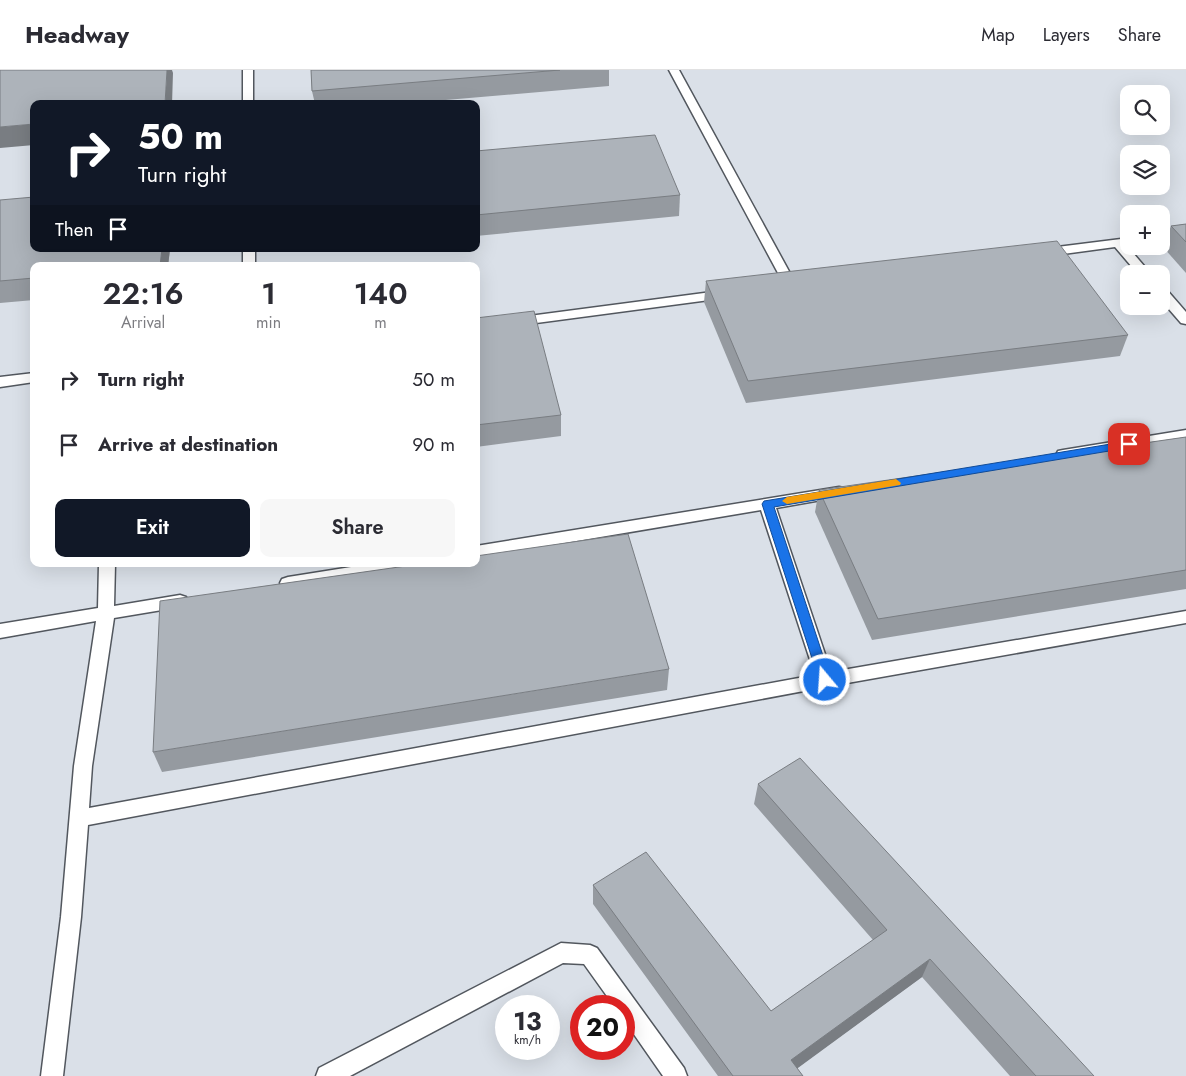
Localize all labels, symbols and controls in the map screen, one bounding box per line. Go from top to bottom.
text: Headway [25,17,129,52]
text: Map [981,22,1015,48]
text: Layers [1043,22,1090,48]
text: Share [1118,22,1161,48]
map controls [1120,85,1170,315]
button: search [1120,85,1170,135]
text: 50 m [138,112,223,162]
icon: right [55,120,120,185]
button: layers [1120,145,1170,195]
text: Turn right [138,158,226,190]
button: + [1120,205,1170,255]
icon: arrive [104,215,132,243]
text: Then [55,216,94,243]
button: − [1120,265,1170,315]
text: 22:16 [102,272,184,315]
text: 1 [261,272,276,315]
text: 140 [354,272,408,315]
text: Arrival [121,311,165,334]
text: min [256,311,281,334]
text: m [374,311,387,334]
icon: right [55,366,83,394]
text: Turn right [98,366,184,393]
text: 50 m [412,366,455,393]
pin [1108,423,1150,465]
icon: arrive [1115,430,1143,458]
icon: arrive [55,431,83,459]
text: Arrive at destination [98,431,278,458]
text: 90 m [412,431,455,458]
button: Exit [55,499,250,557]
button: Share [260,499,455,557]
position arrow [798,653,850,705]
speed limit sign: 20 [570,995,635,1060]
text: 13 [513,1003,542,1039]
text: km/h [514,1031,541,1049]

